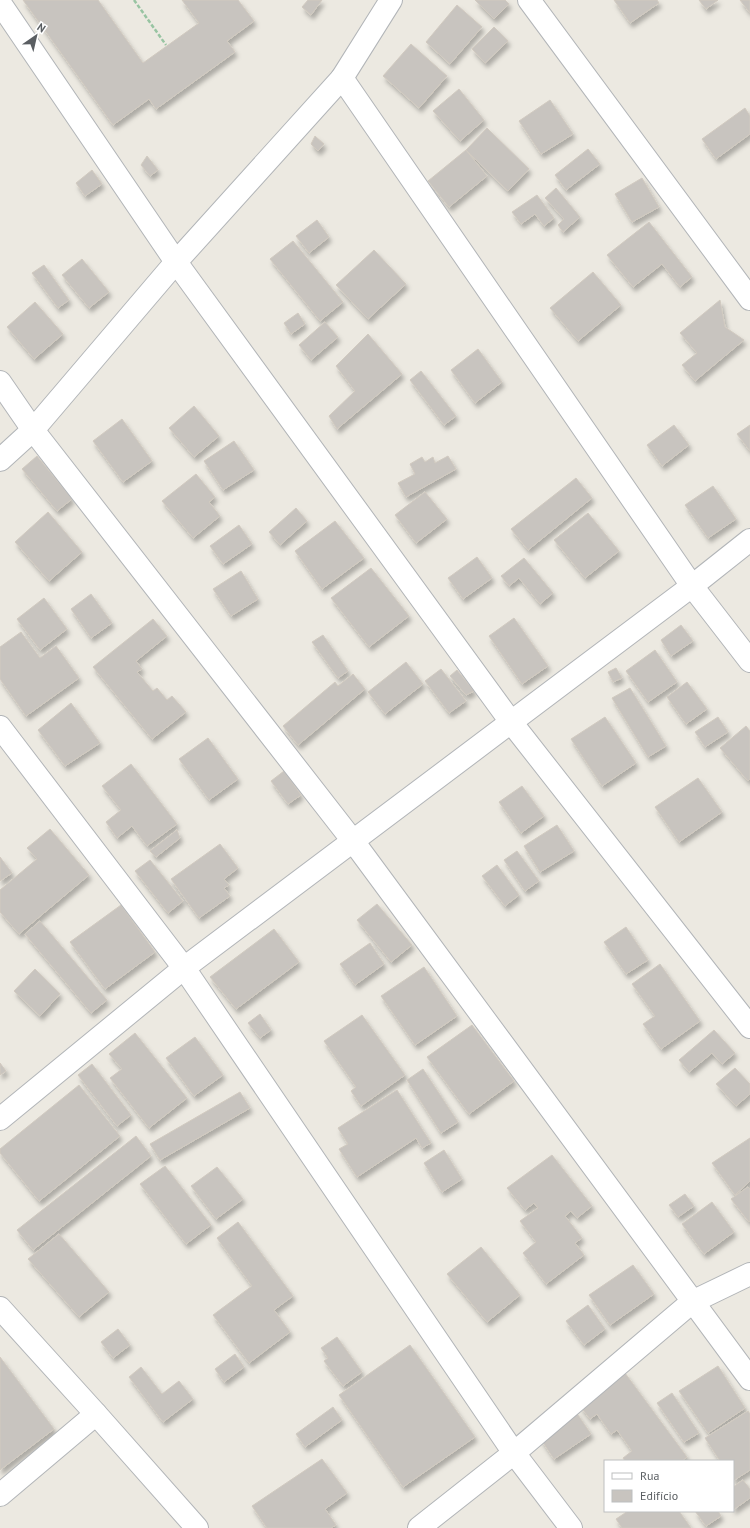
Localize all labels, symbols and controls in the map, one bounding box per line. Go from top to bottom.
north arrow [16,16,56,56]
text: N [35,20,49,36]
legend [604,1460,734,1512]
text: Rua [640,1468,659,1483]
text: Edifício [640,1488,678,1503]

